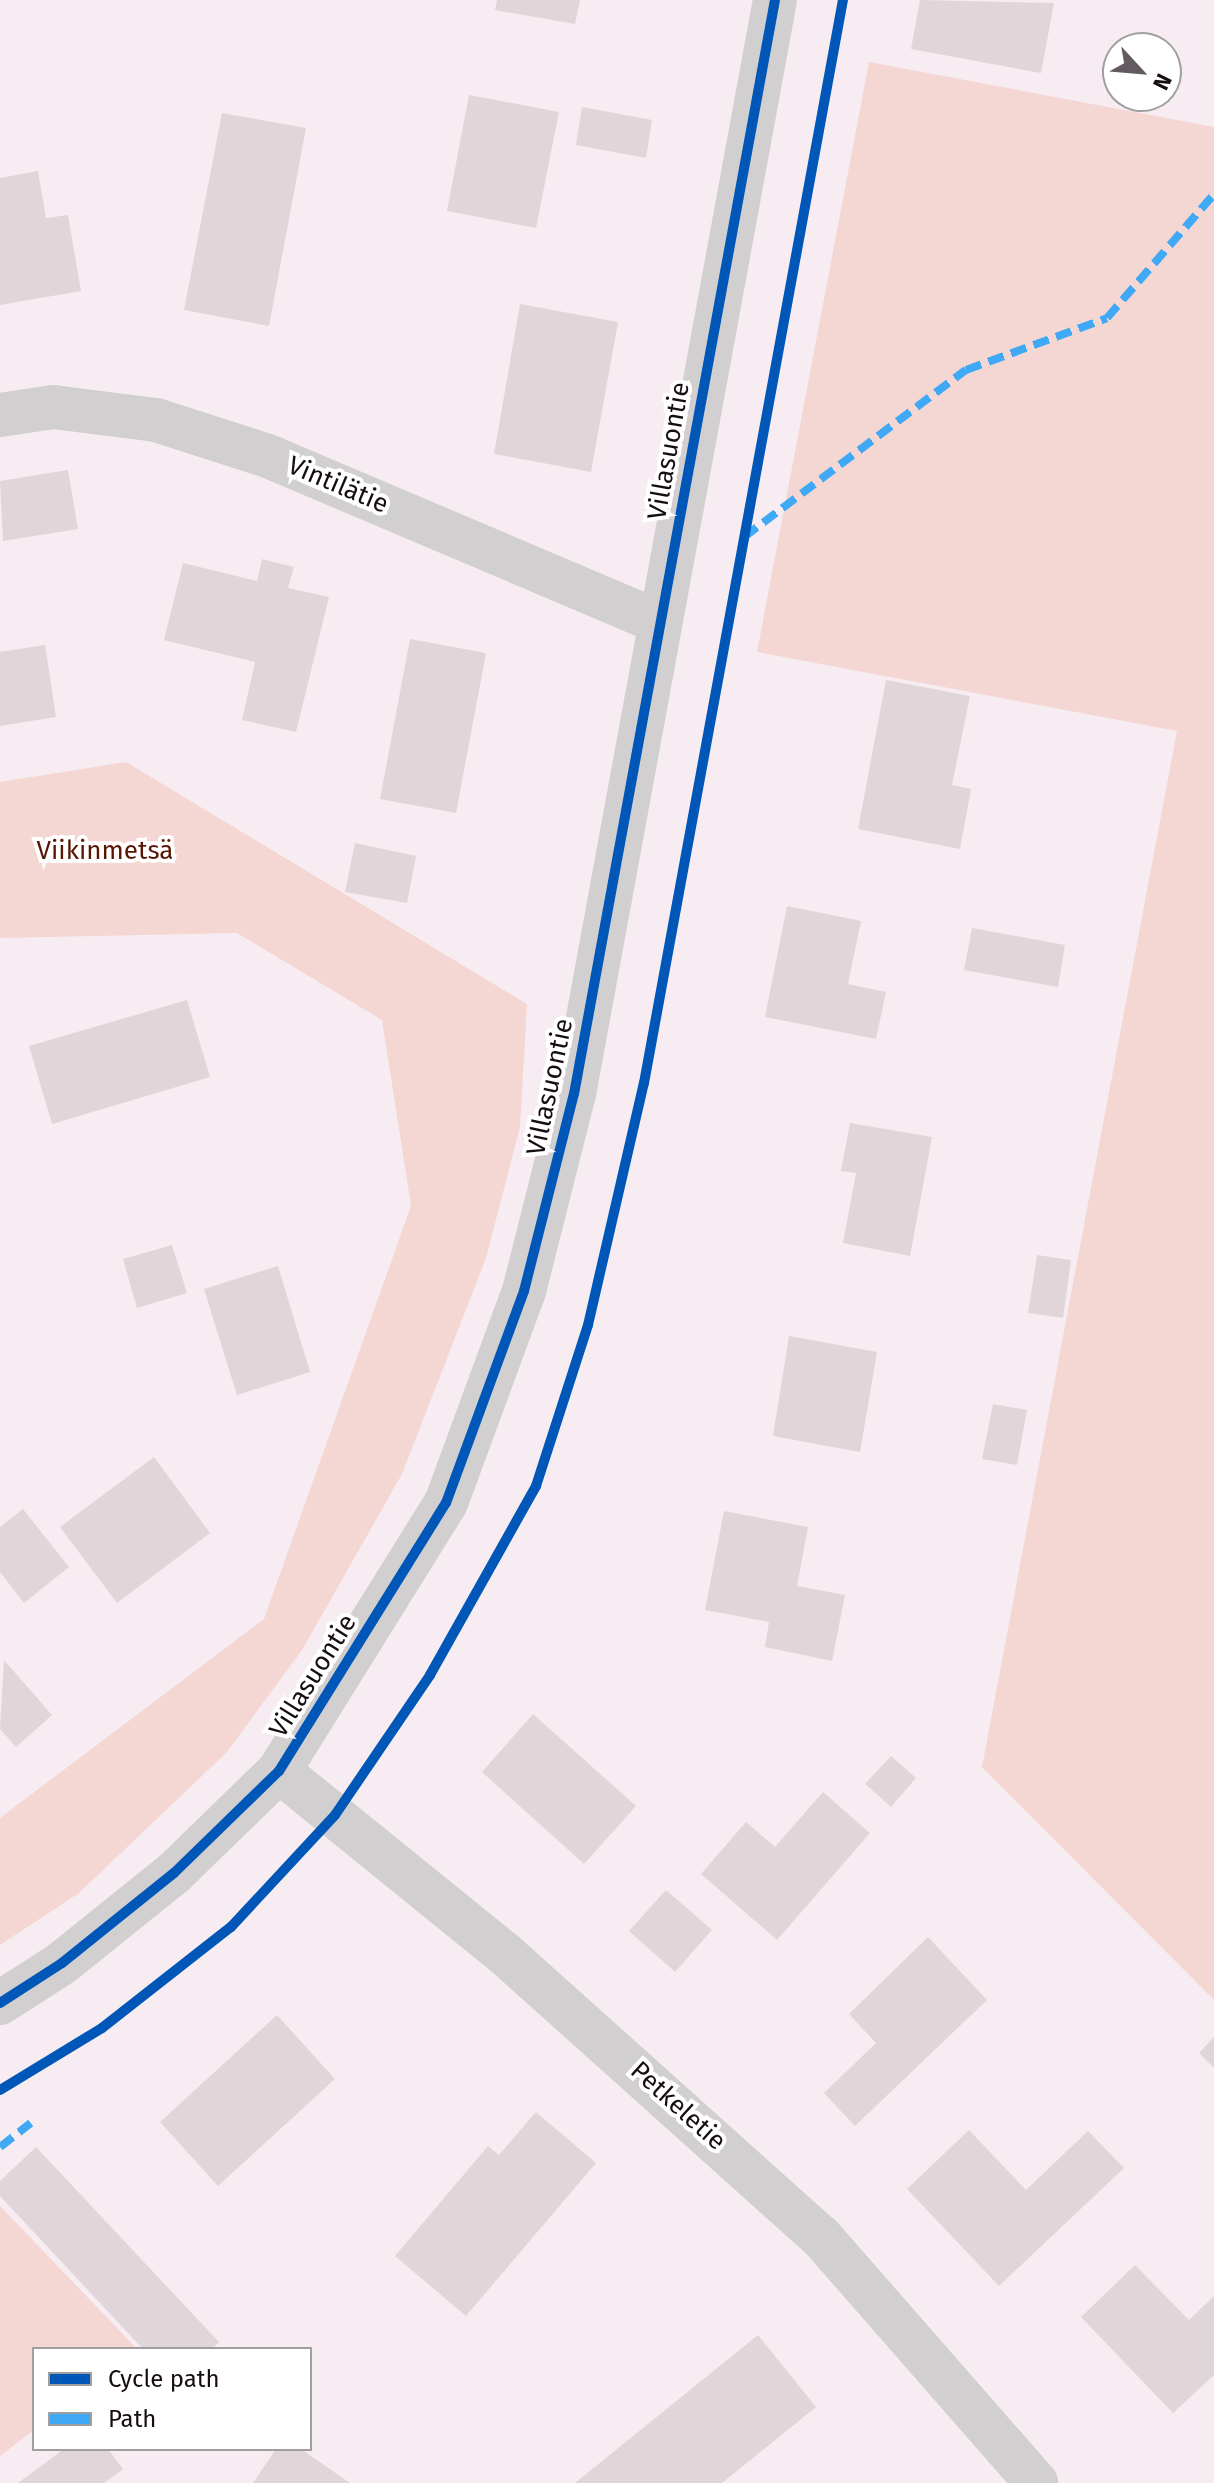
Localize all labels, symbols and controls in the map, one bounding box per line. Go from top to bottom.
north arrow [1102,32,1182,112]
text: N [1147,69,1178,94]
street label: Villasuontie [642,380,696,522]
street label: Vintilätie [283,450,393,520]
park label: Viikinmetsä [37,835,173,867]
street label: Villasuontie [520,1016,580,1158]
street label: Villasuontie [263,1609,363,1743]
street label: Petkeletie [624,2055,732,2157]
legend [32,2347,312,2451]
text: Cycle path [108,2365,220,2393]
text: Path [108,2405,156,2433]

